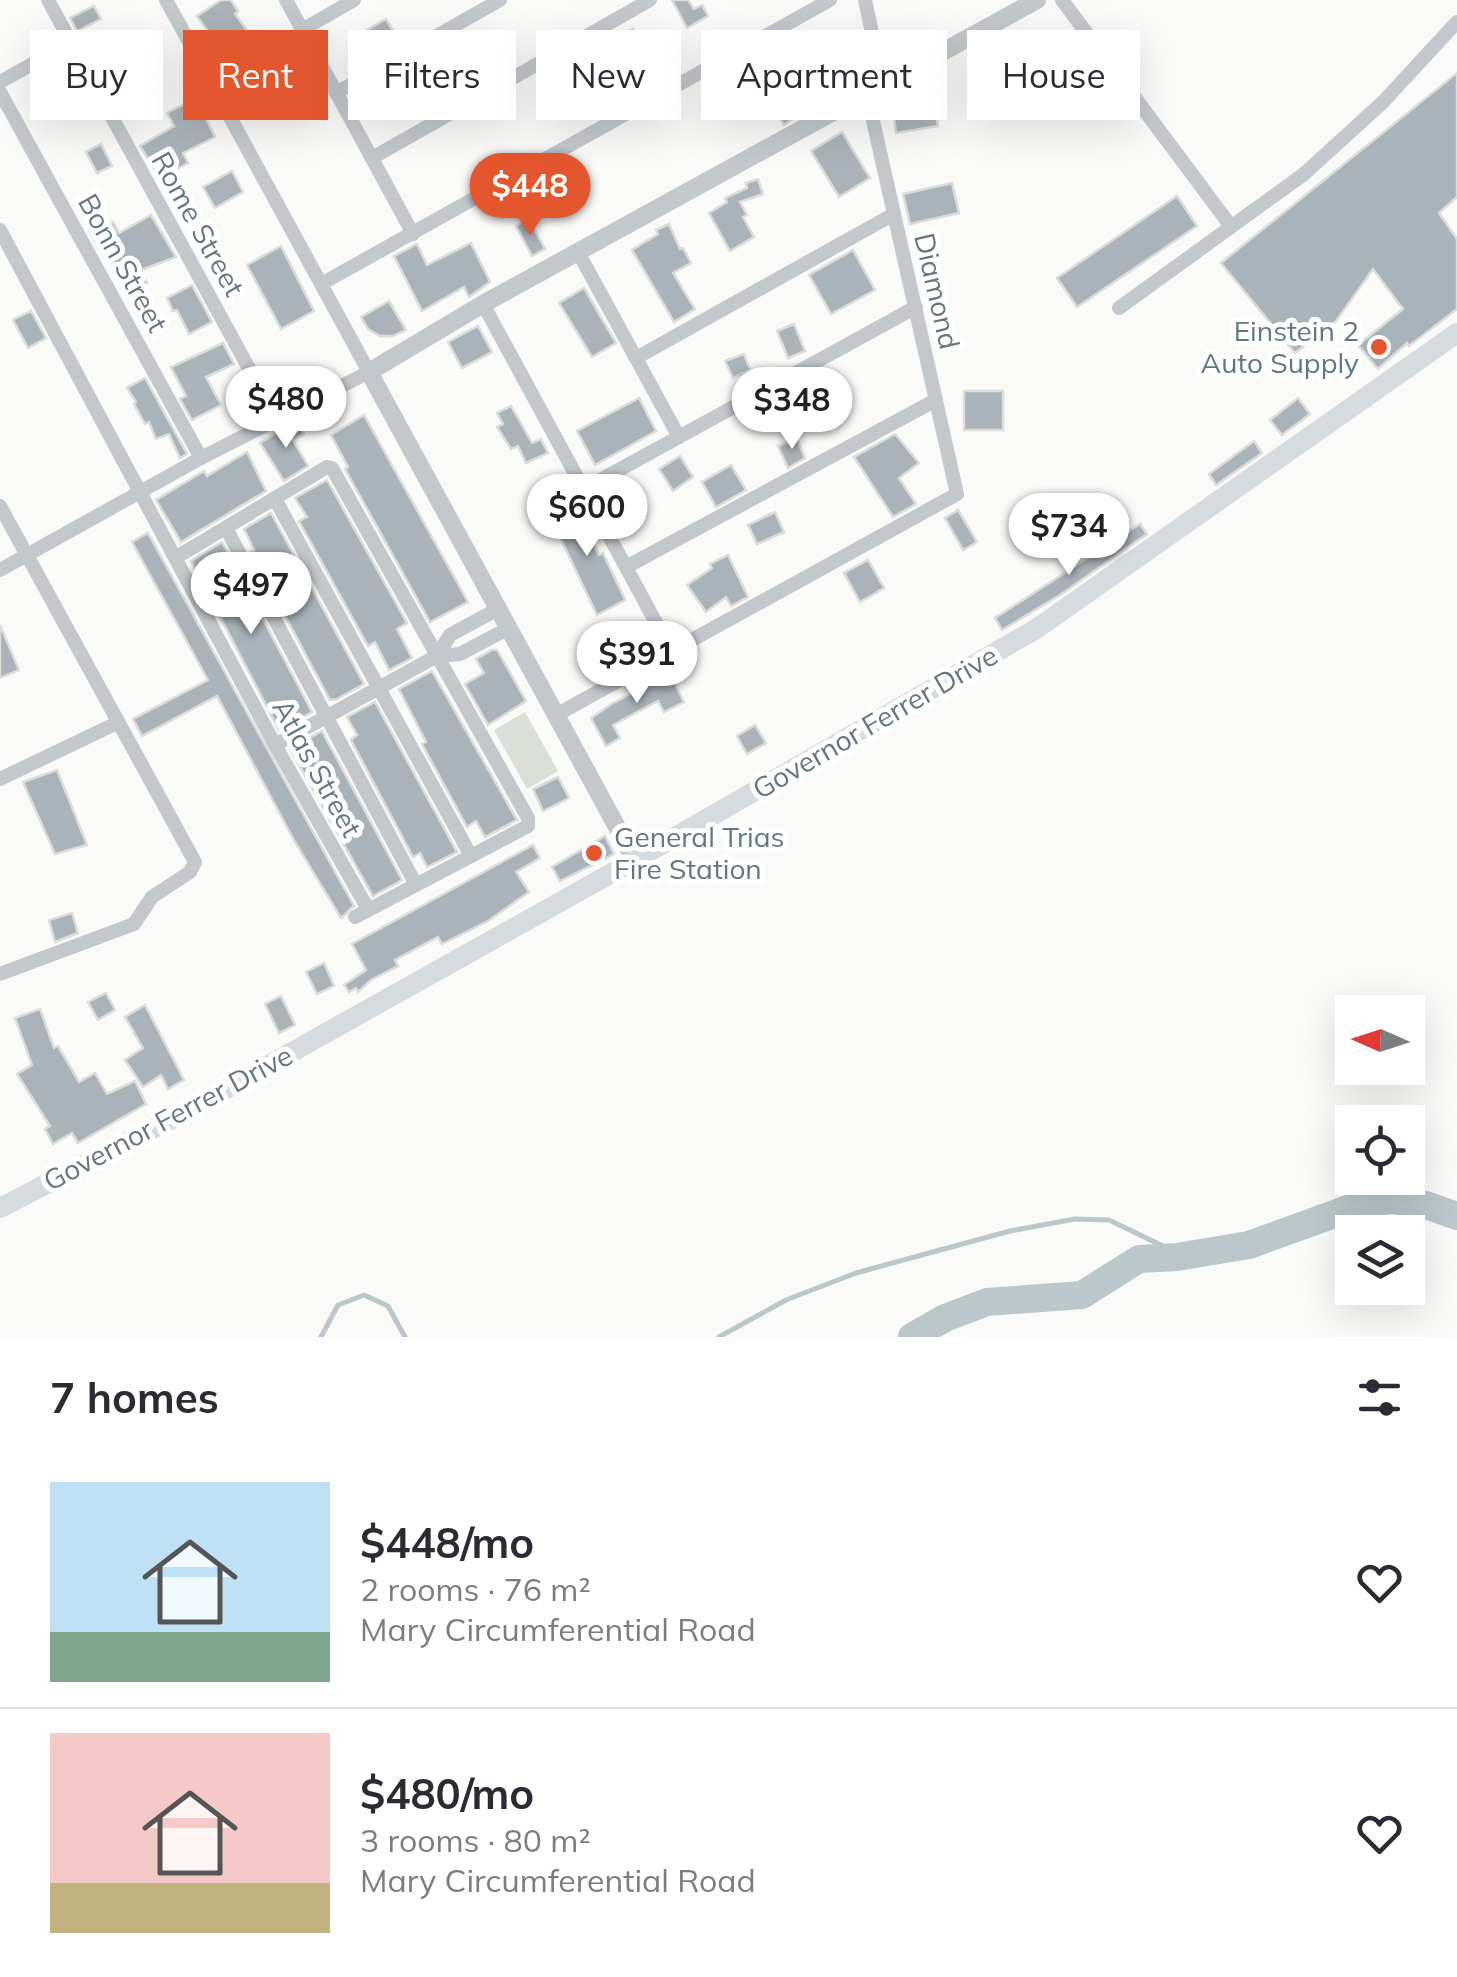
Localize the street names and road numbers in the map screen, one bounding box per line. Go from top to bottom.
street label: Rome Street [144,145,253,302]
street label: Bonn Street [71,188,176,338]
street label: Diamond [907,229,968,352]
street label: Governor Ferrer Drive [746,637,1003,806]
street label: Atlas Street [265,693,370,843]
street label: Governor Ferrer Drive [37,1037,298,1198]

